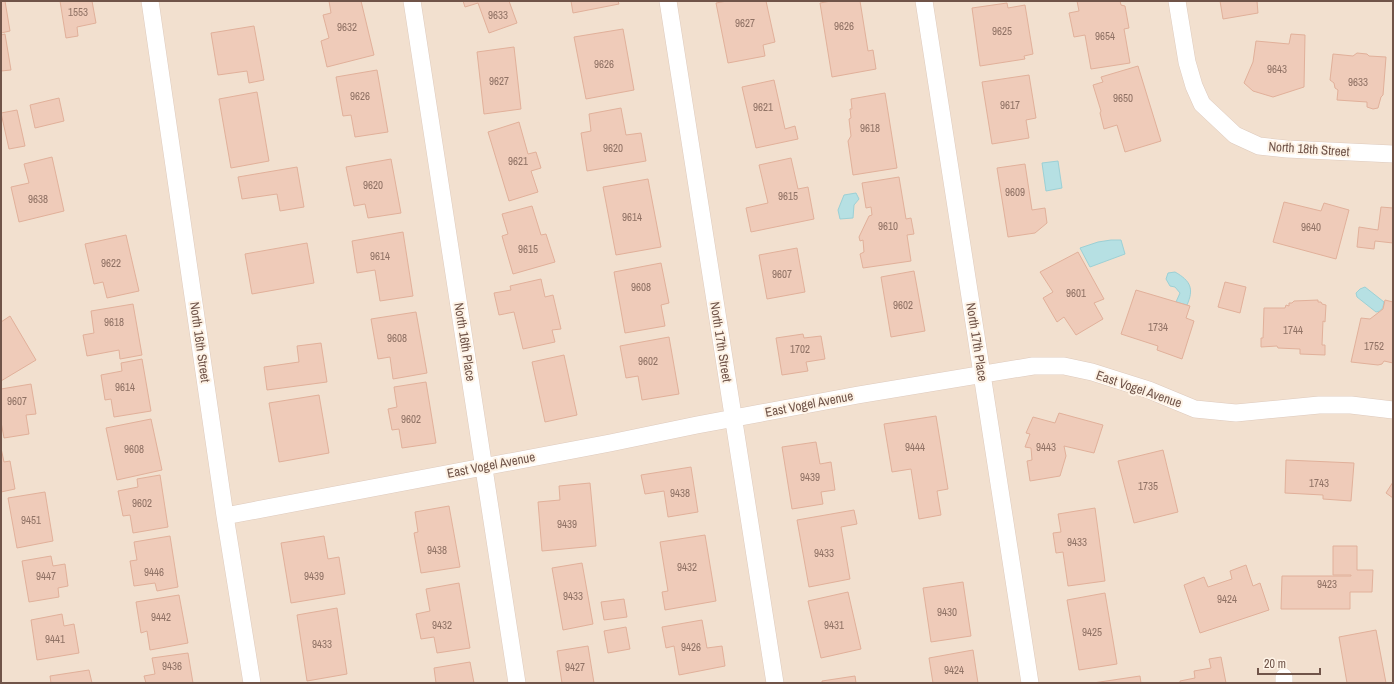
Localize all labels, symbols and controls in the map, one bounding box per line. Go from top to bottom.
house number: 1553 [68,5,88,19]
house number: 9633 [488,8,508,22]
house number: 9627 [735,16,755,30]
house number: 9626 [834,19,854,33]
house number: 9632 [337,20,357,34]
house number: 9625 [992,24,1012,38]
house number: 9654 [1095,29,1115,43]
house number: 9626 [594,57,614,71]
house number: 9643 [1267,62,1287,76]
house number: 9627 [489,74,509,88]
house number: 9633 [1348,75,1368,89]
house number: 9626 [350,89,370,103]
house number: 9650 [1113,91,1133,105]
house number: 9617 [1000,98,1020,112]
house number: 9621 [753,100,773,114]
house number: 9618 [860,121,880,135]
street label: North 18th Street [1268,138,1350,160]
house number: 9620 [603,141,623,155]
house number: 9621 [508,154,528,168]
house number: 9620 [363,178,383,192]
house number: 9609 [1005,185,1025,199]
house number: 9615 [778,189,798,203]
house number: 9638 [28,192,48,206]
house number: 9614 [622,210,642,224]
house number: 9610 [878,219,898,233]
house number: 9640 [1301,220,1321,234]
house number: 9615 [518,242,538,256]
house number: 9614 [370,249,390,263]
house number: 9622 [101,256,121,270]
house number: 9607 [772,267,792,281]
house number: 9608 [631,280,651,294]
house number: 9601 [1066,286,1086,300]
house number: 9602 [893,298,913,312]
street label: North 16th Street [186,301,214,383]
street label: North 16th Place [450,301,480,383]
street label: North 17th Street [706,301,736,383]
street label: North 17th Place [962,301,992,383]
house number: 9618 [104,315,124,329]
house number: 1734 [1148,320,1168,334]
house number: 1744 [1283,323,1303,337]
house number: 9608 [387,331,407,345]
house number: 1752 [1364,339,1384,353]
house number: 1702 [790,342,810,356]
house number: 9602 [638,354,658,368]
street label: East Vogel Avenue [1094,366,1184,412]
house number: 9614 [115,380,135,394]
street label: East Vogel Avenue [764,387,855,421]
house number: 9607 [7,394,27,408]
house number: 9602 [401,412,421,426]
house number: 9444 [905,440,925,454]
house number: 9443 [1036,440,1056,454]
house number: 9608 [124,442,144,456]
street label: East Vogel Avenue [446,448,537,482]
house number: 9439 [800,470,820,484]
house number: 1743 [1309,476,1329,490]
house number: 1735 [1138,479,1158,493]
house number: 9438 [670,486,690,500]
house number: 9602 [132,496,152,510]
house number: 9451 [21,513,41,527]
house number: 9439 [557,517,577,531]
house number: 9433 [1067,535,1087,549]
house number: 9438 [427,543,447,557]
house number: 9433 [814,546,834,560]
house number: 9432 [677,560,697,574]
house number: 9446 [144,565,164,579]
house number: 9447 [36,569,56,583]
house number: 9439 [304,569,324,583]
house number: 9423 [1317,577,1337,591]
house number: 9433 [563,589,583,603]
house number: 9424 [1217,592,1237,606]
house number: 9430 [937,605,957,619]
house number: 9442 [151,610,171,624]
house number: 9432 [432,618,452,632]
house number: 9431 [824,618,844,632]
house number: 9425 [1082,625,1102,639]
house number: 9441 [45,632,65,646]
house number: 9433 [312,637,332,651]
house number: 9426 [681,640,701,654]
scale bar [1258,650,1320,676]
text: 20 m [1264,656,1286,672]
house number: 9436 [162,659,182,673]
house number: 9427 [565,660,585,674]
house number: 9424 [944,663,964,677]

